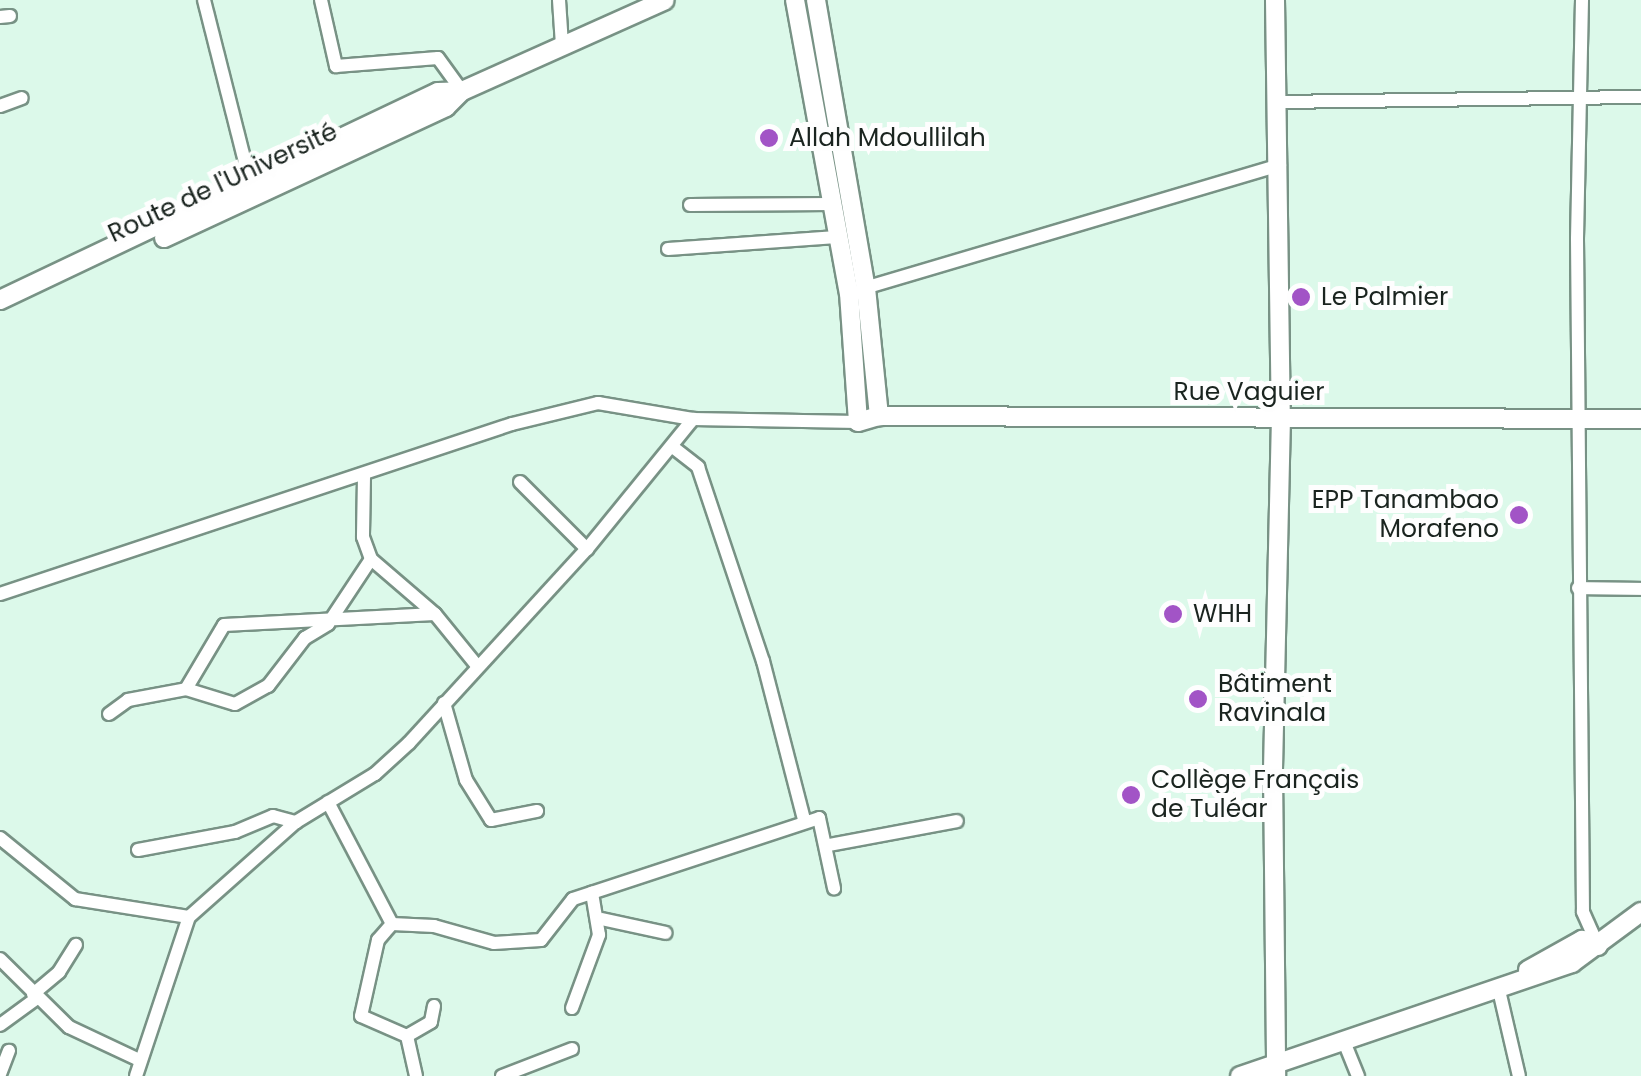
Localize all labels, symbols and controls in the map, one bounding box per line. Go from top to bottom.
street label: Route de l'Université [104,117,342,249]
place label: Allah Mdoullilah [789,123,986,153]
marker: Allah Mdoullilah [758,127,780,149]
place label: Le Palmier [1321,282,1448,312]
marker: Le Palmier [1290,286,1312,308]
street label: Rue Vaguier [1173,377,1325,407]
place label: EPP Tanambao Morafeno [1312,486,1499,545]
marker: EPP Tanambao Morafeno [1508,504,1530,526]
place label: WHH [1193,599,1252,629]
marker: WHH [1162,603,1184,625]
place label: Bâtiment Ravinala [1218,670,1332,729]
marker: Bâtiment Ravinala [1187,688,1209,710]
place label: Collège Français de Tuléar [1151,766,1359,825]
marker: Collège Français de Tuléar [1120,784,1142,806]

